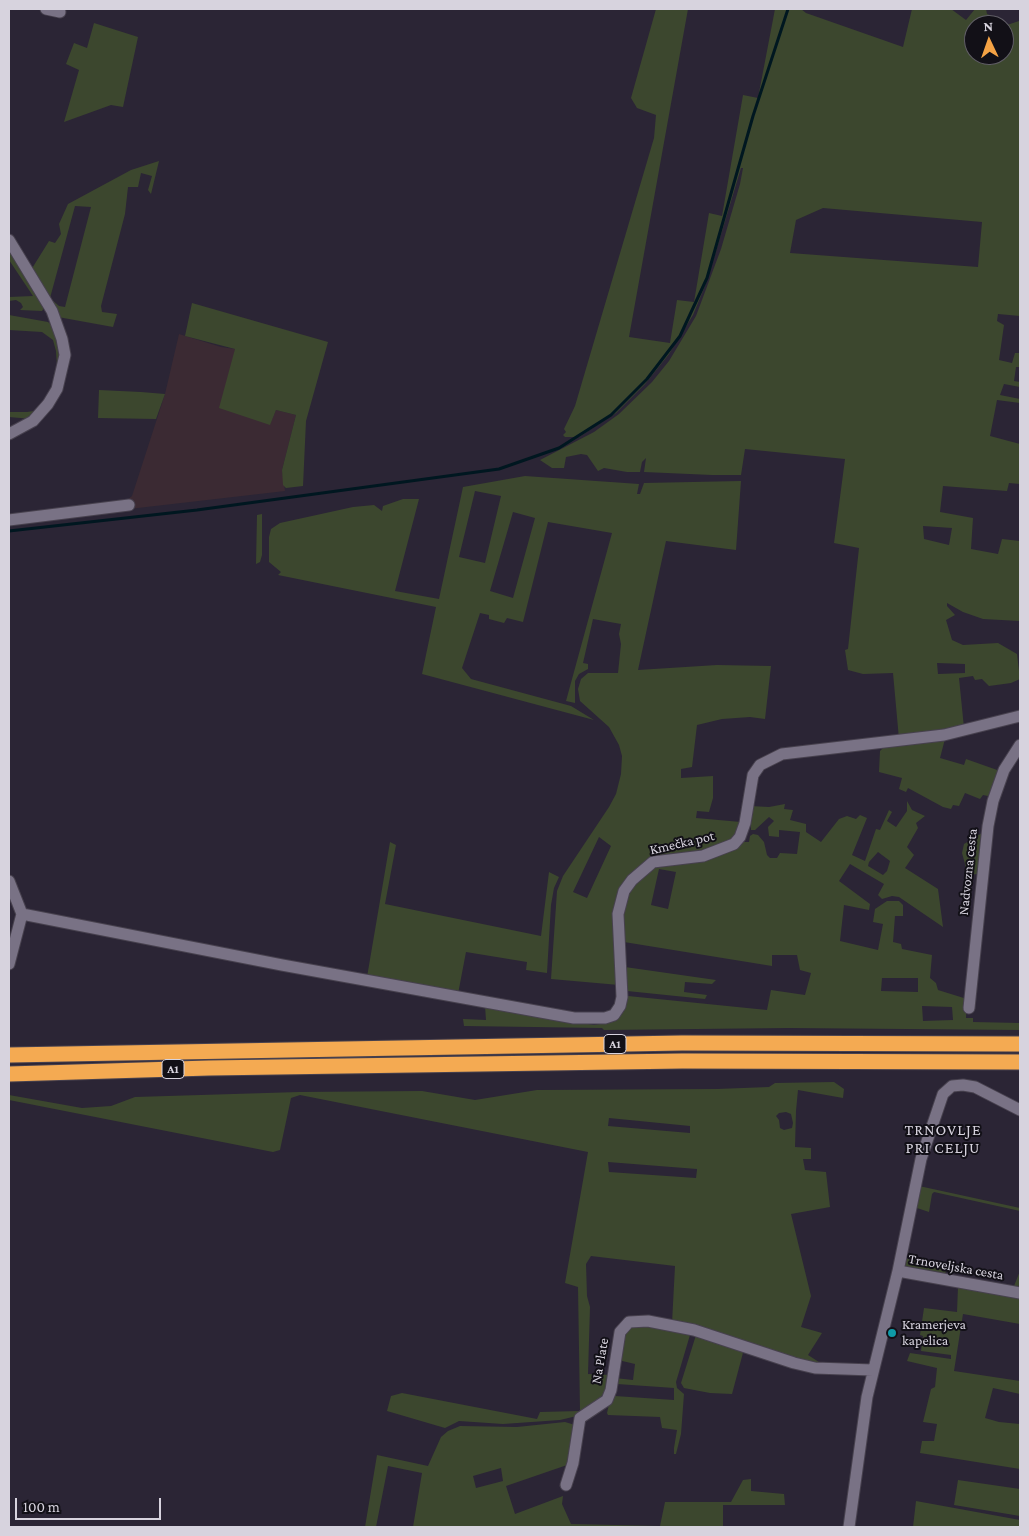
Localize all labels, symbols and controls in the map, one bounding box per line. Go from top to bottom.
north arrow [964,15,1014,65]
text: N [983,18,993,34]
street label: Kmečka pot [648,827,716,859]
street label: Nadvozna cesta [955,828,981,916]
road number: A1 [604,1034,626,1054]
road number: A1 [162,1060,184,1078]
district label: TRNOVLJE PRI CELJU [903,1120,983,1158]
street label: Trnoveljska cesta [907,1250,1005,1284]
place label: Kramerjeva kapelica [902,1317,966,1350]
marker: Kramerjeva kapelica [886,1327,898,1339]
street label: Na Plate [588,1337,612,1385]
scale bar [18,1488,164,1520]
text: 100 m [23,1499,60,1515]

